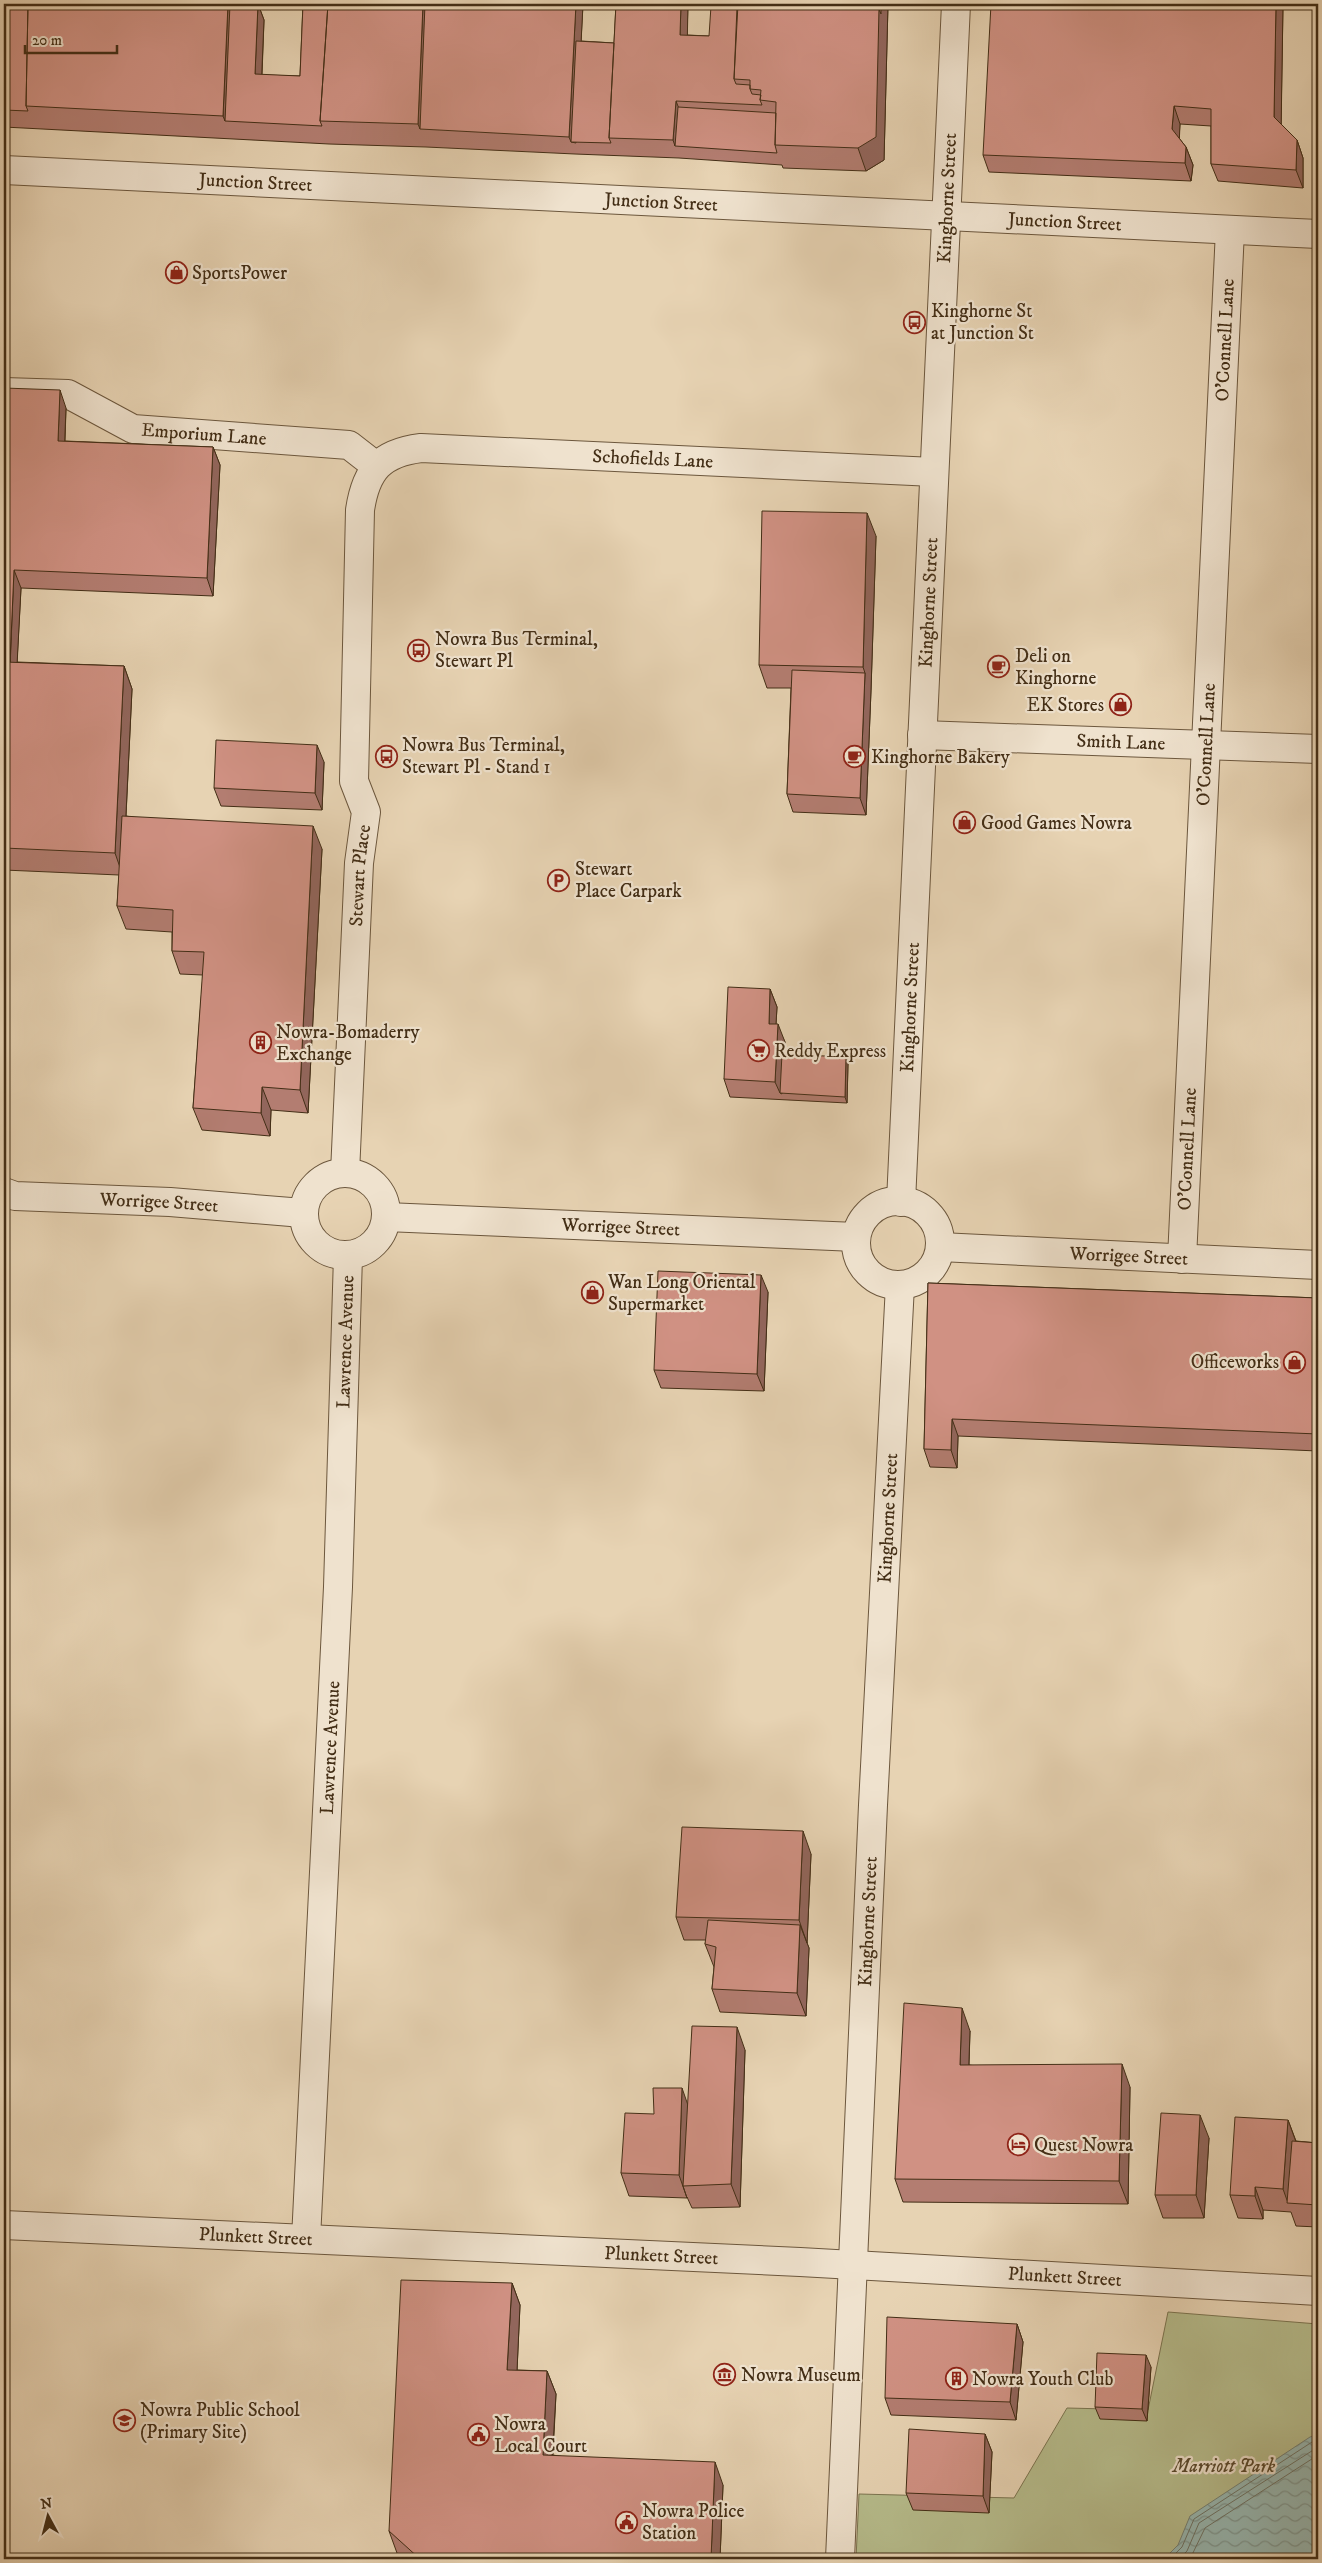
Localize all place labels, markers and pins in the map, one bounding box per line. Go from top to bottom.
shop icon: SportsPower [164,261,188,285]
place label: SportsPower [192,262,287,285]
place label: Kinghorne St at Junction St [931,300,1034,345]
bus stop icon: Kinghorne St at Junction St [903,310,927,334]
place label: Nowra Bus Terminal, Stewart Pl [435,628,598,673]
bus stop icon: Nowra Bus Terminal, Stewart Pl [407,638,431,662]
place label: Deli on Kinghorne [1015,645,1096,690]
cafe icon: Deli on Kinghorne [987,655,1011,679]
shop icon: EK Stores [1108,693,1132,717]
place label: EK Stores [1027,694,1104,717]
place label: Nowra Bus Terminal, Stewart Pl - Stand 1 [402,734,565,779]
bus stop icon: Nowra Bus Terminal, Stewart Pl - Stand 1 [374,744,398,768]
cafe icon: Kinghorne Bakery [843,745,867,769]
place label: Kinghorne Bakery [871,746,1011,769]
shop icon: Good Games Nowra [953,811,977,835]
place label: Good Games Nowra [981,812,1132,835]
place label: Stewart Place Carpark [575,858,682,903]
parking icon: Stewart Place Carpark [547,868,571,892]
place label: Nowra-Bomaderry Exchange [276,1021,421,1066]
building icon: Nowra-Bomaderry Exchange [248,1031,272,1055]
supermarket icon: Reddy Express [746,1039,770,1063]
place label: Reddy Express [774,1040,886,1063]
place label: Wan Long Oriental Supermarket [607,1271,756,1316]
shop icon: Wan Long Oriental Supermarket [580,1281,604,1305]
shop icon: Officeworks [1283,1350,1307,1374]
place label: Officeworks [1191,1351,1279,1374]
hotel icon: Quest Nowra [1006,2133,1030,2157]
place label: Quest Nowra [1034,2134,1133,2157]
museum icon: Nowra Museum [713,2363,737,2387]
place label: Nowra Museum [741,2364,861,2387]
building icon: Nowra Youth Club [944,2367,968,2391]
place label: Nowra Youth Club [972,2368,1114,2391]
place label: Nowra Public School (Primary Site) [140,2399,300,2444]
school or university icon: Nowra Public School (Primary Site) [112,2409,136,2433]
place label: Nowra Local Court [494,2413,587,2458]
public building icon: Nowra Local Court [466,2423,490,2447]
place label: Nowra Police Station [642,2500,744,2545]
public building icon: Nowra Police Station [614,2510,638,2534]

